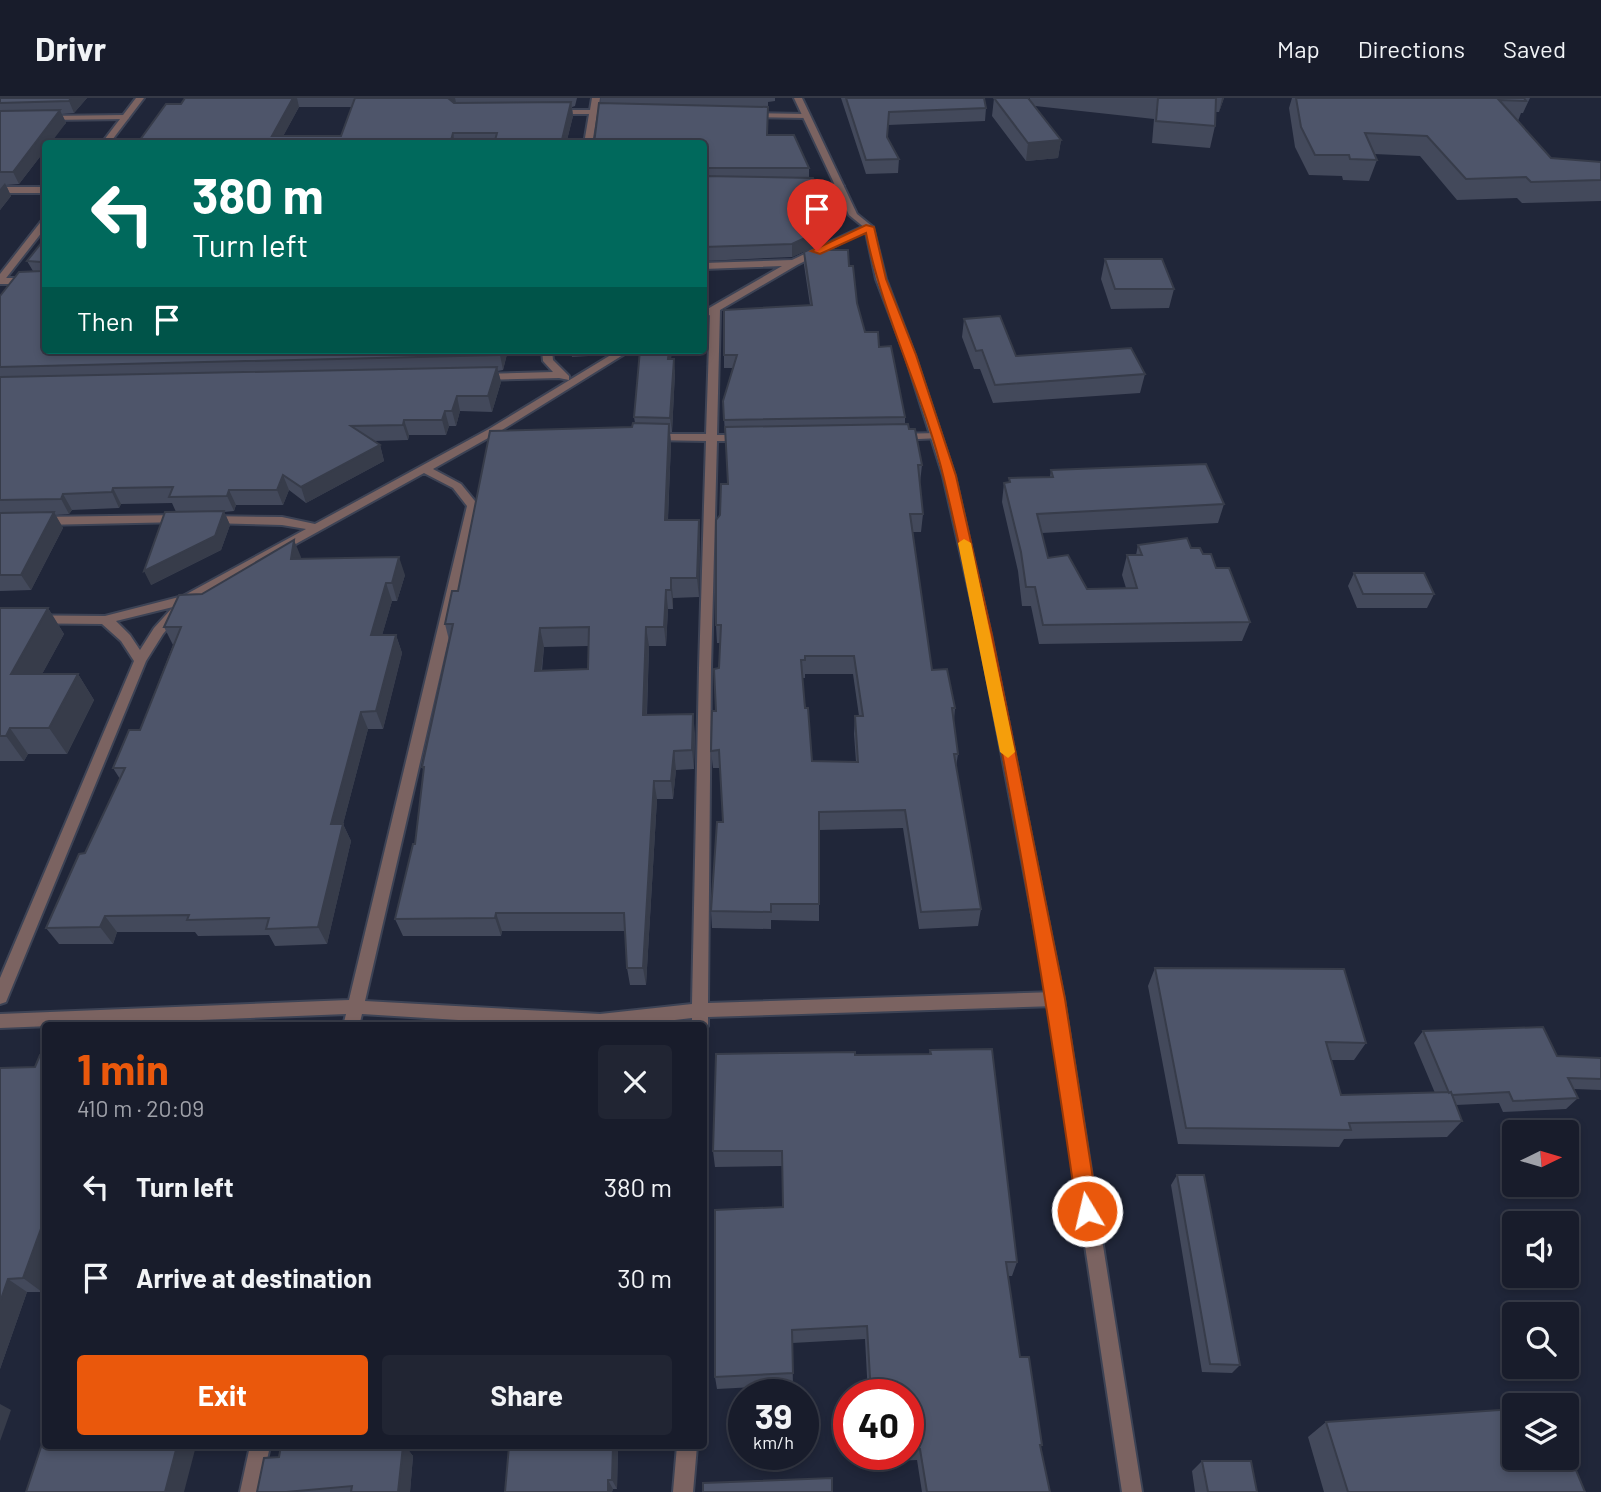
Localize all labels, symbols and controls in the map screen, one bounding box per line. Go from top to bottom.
text: Drivr [35,28,106,68]
text: Map [1277,34,1320,63]
text: Directions [1358,34,1465,63]
text: Saved [1503,34,1566,63]
text: 380 m [192,165,324,224]
icon: left [77,168,168,259]
pin [787,179,847,251]
icon: arrive [798,190,836,228]
text: Turn left [192,225,309,263]
icon: arrive [148,301,186,339]
text: Then [77,305,134,336]
text: 1 min [77,1043,169,1093]
button: close [598,1045,672,1119]
text: 410 m · 20:09 [77,1094,204,1122]
north arrow [1502,1120,1578,1197]
map controls [1502,1120,1579,1470]
icon: left [77,1168,115,1206]
text: Turn left [136,1171,234,1202]
text: 380 m [604,1171,672,1202]
position arrow [1050,1174,1124,1248]
button: sound [1502,1211,1579,1288]
icon: arrive [77,1259,115,1297]
text: Arrive at destination [136,1262,372,1293]
text: 30 m [617,1262,672,1293]
button: search [1502,1302,1579,1379]
button: Exit [77,1355,368,1435]
button: Share [382,1355,672,1435]
speed limit sign: 40 [833,1379,924,1470]
button: layers [1502,1393,1579,1470]
text: 39 [755,1394,792,1436]
text: km/h [753,1431,794,1453]

